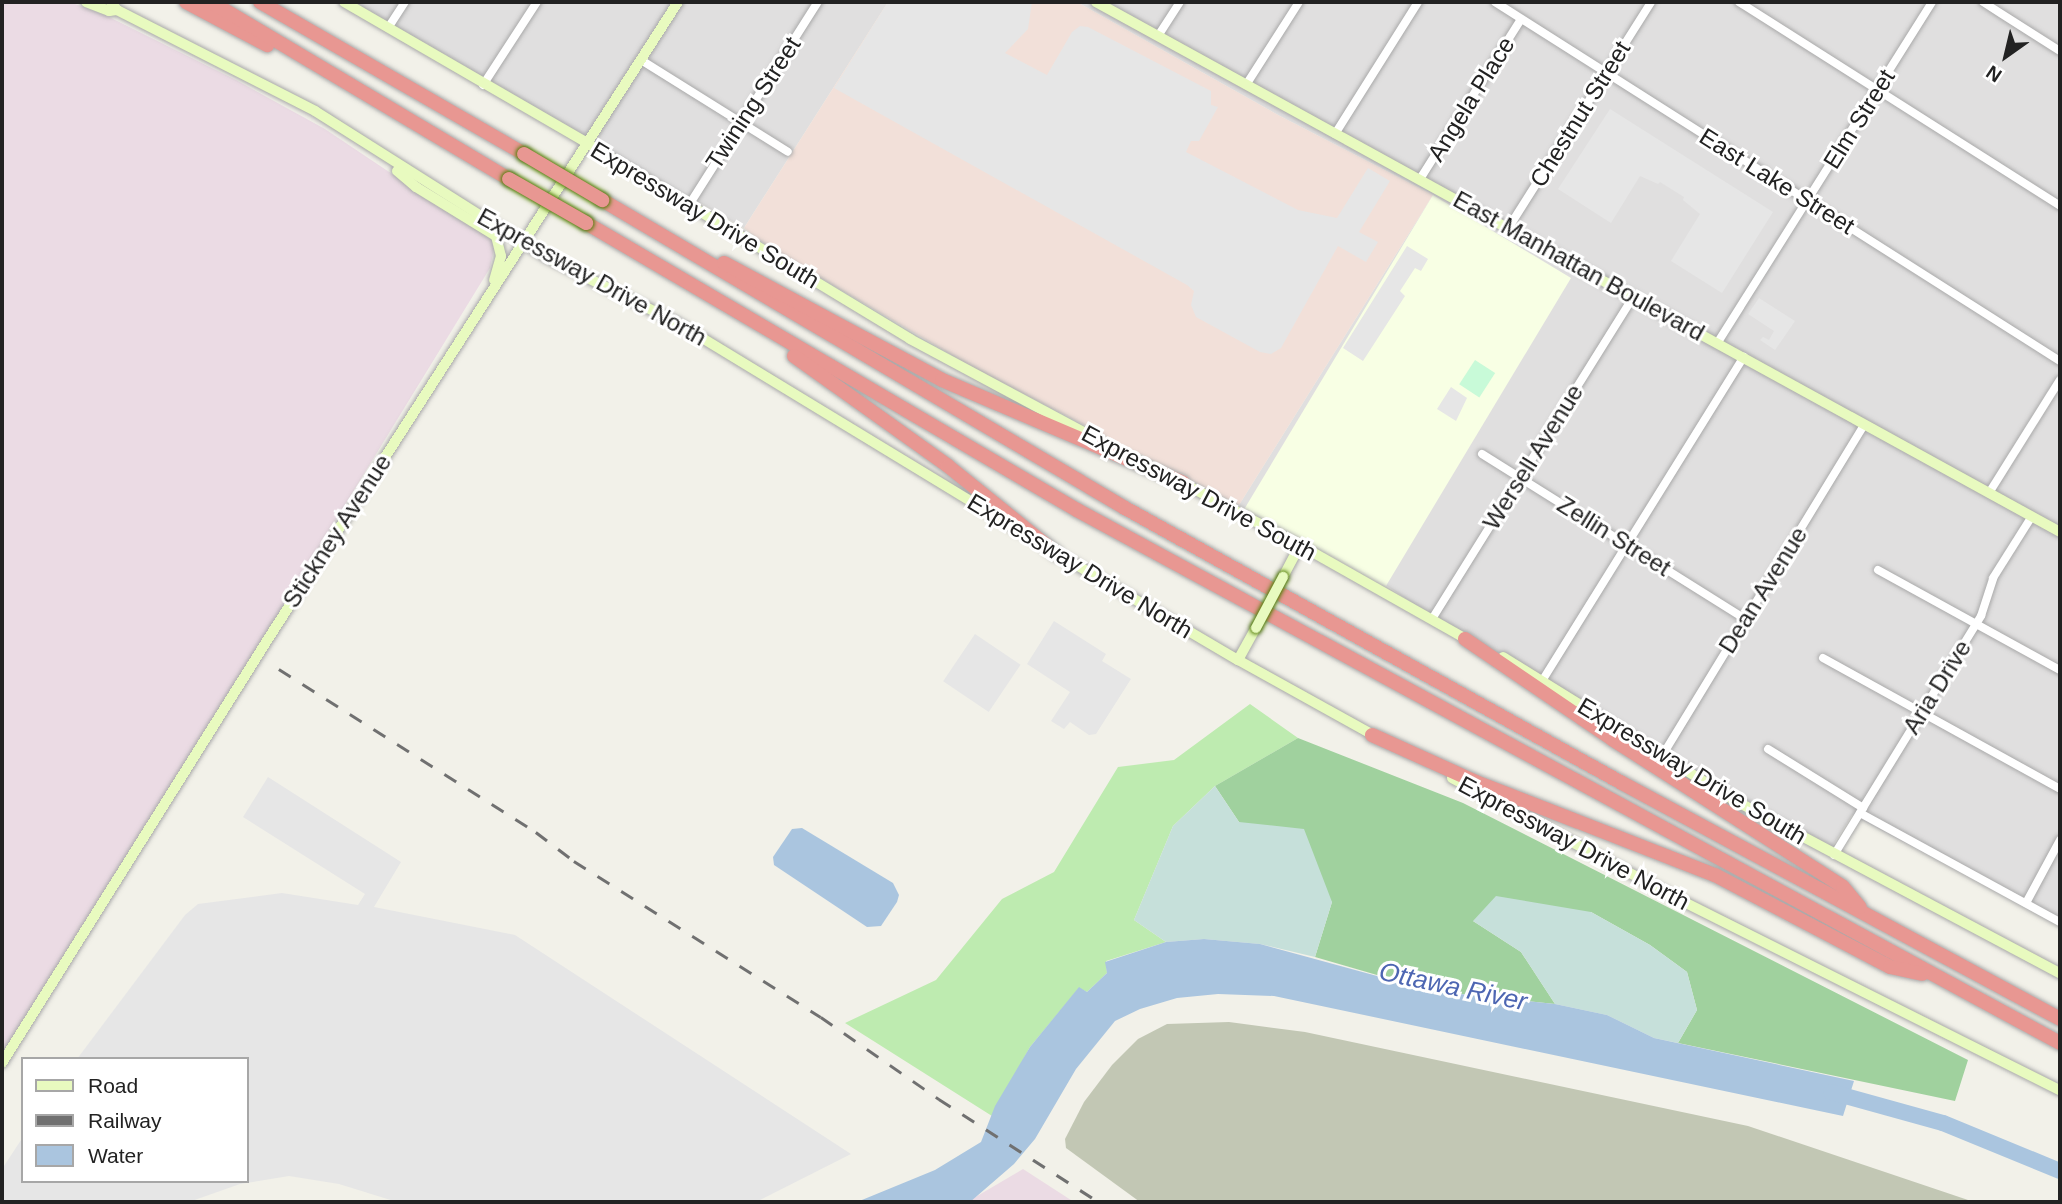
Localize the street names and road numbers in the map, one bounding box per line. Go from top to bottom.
street label: Twining Street [700,31,806,175]
street label: Angela Place [1421,31,1521,167]
street label: Chestnut Street [1524,36,1636,192]
street label: Elm Street [1817,64,1901,174]
street label: East Lake Street [1694,122,1860,240]
street label: Expressway Drive South [586,135,824,295]
street label: East Manhattan Boulevard [1448,185,1710,347]
street label: Expressway Drive North [472,202,712,352]
street label: Wersell Avenue [1476,378,1590,536]
street label: Expressway Drive South [1077,419,1321,567]
street label: Stickney Avenue [276,448,398,614]
street label: Expressway Drive North [962,487,1198,645]
street label: Zellin Street [1552,490,1676,582]
street label: Dean Avenue [1712,521,1814,659]
street label: Aria Drive [1897,635,1977,739]
street label: Expressway Drive South [1573,691,1811,851]
street label: Expressway Drive North [1454,770,1694,916]

